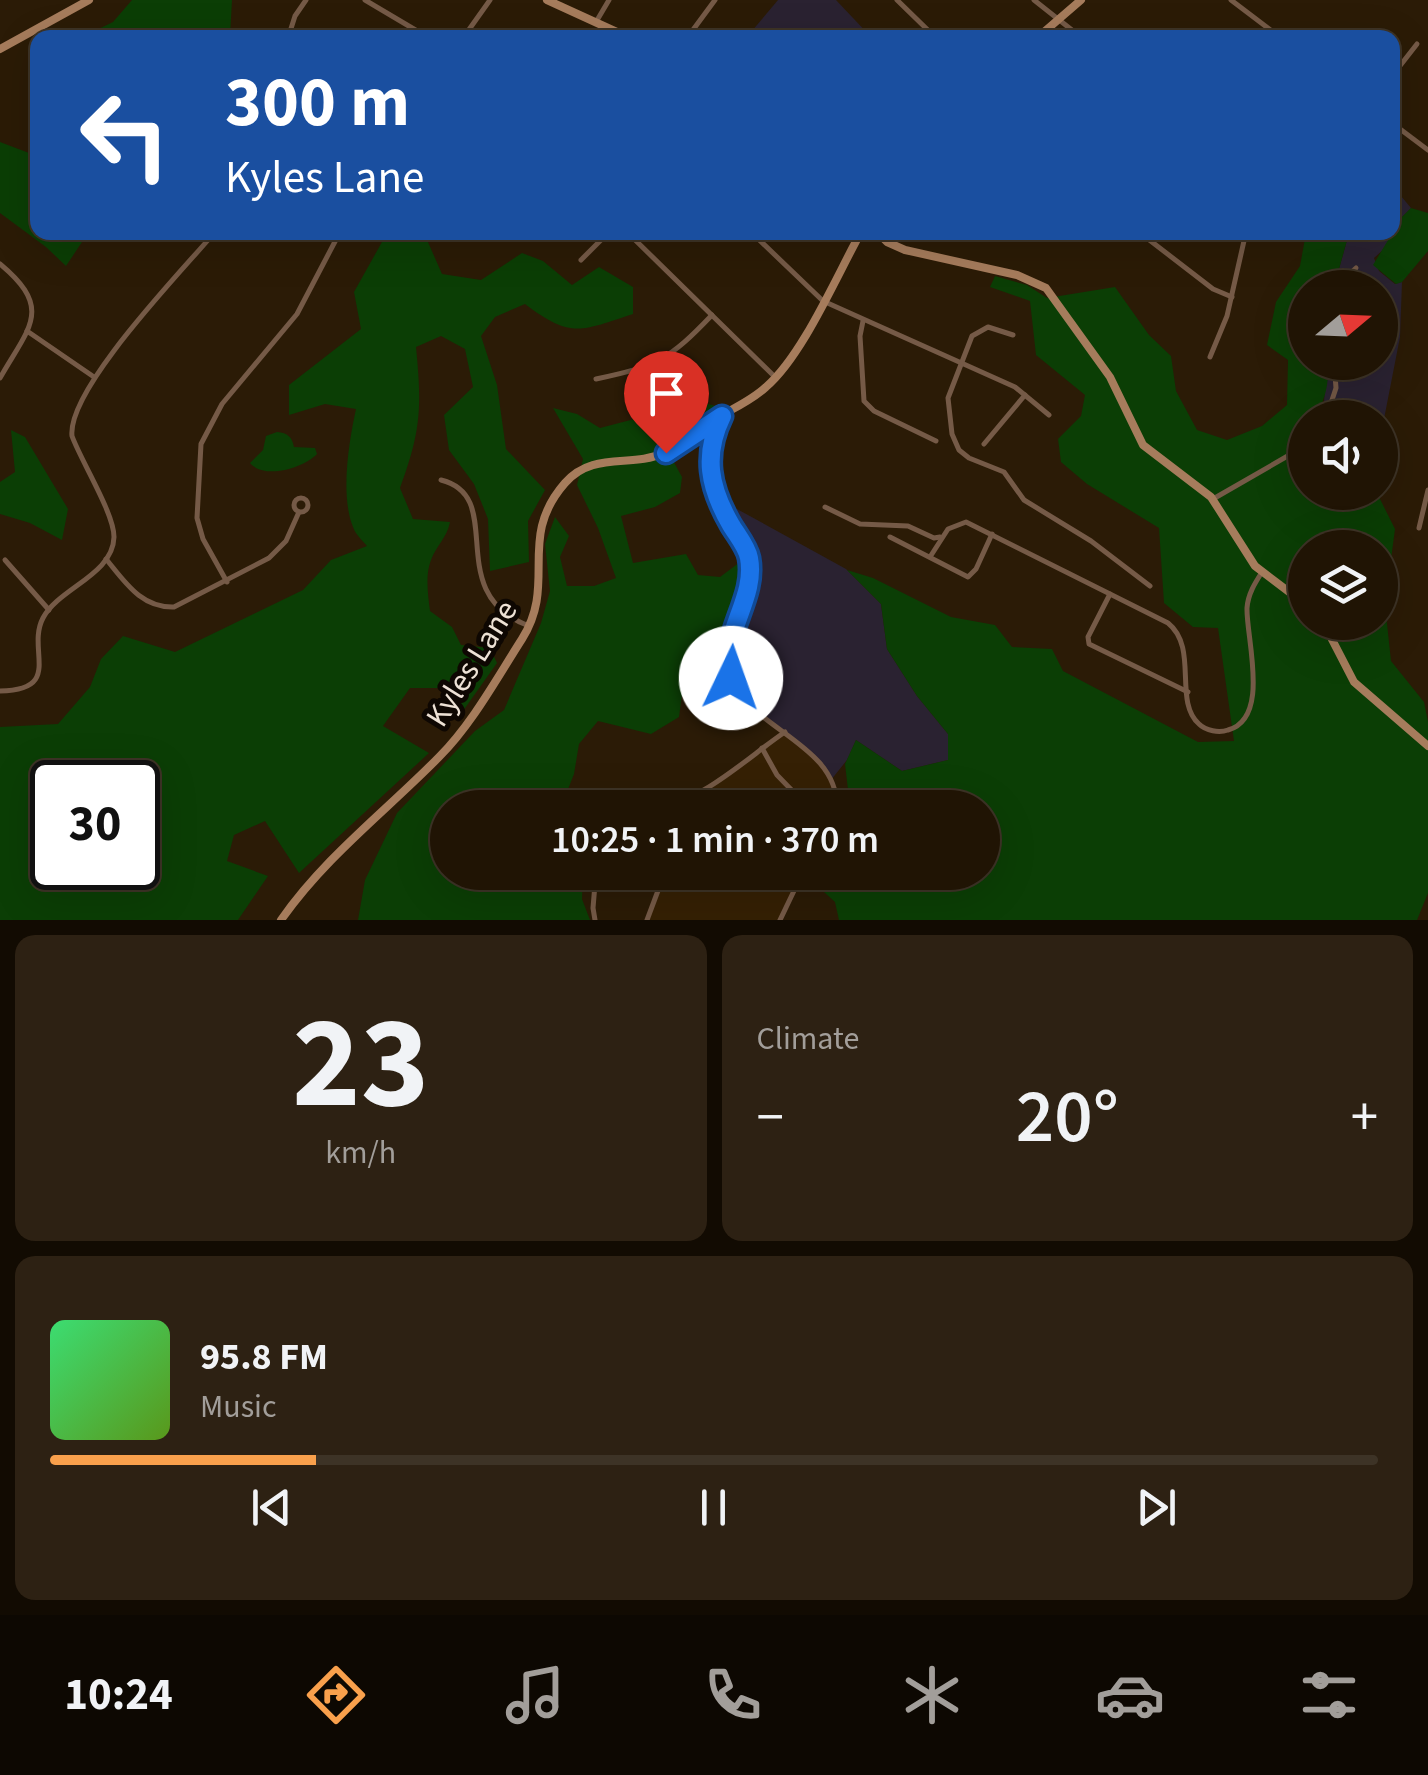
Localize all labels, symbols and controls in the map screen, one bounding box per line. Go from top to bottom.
text: 300 m [225,53,410,153]
icon: left [60,70,190,200]
text: Kyles Lane [225,146,424,210]
north arrow [1288,270,1398,380]
map controls [1288,270,1398,640]
pin [624,351,709,454]
icon: arrive [639,366,694,421]
button: sound [1288,400,1398,510]
button: layers [1288,530,1398,640]
street label: Kyles Lane [415,591,529,736]
position arrow [679,626,783,730]
speed limit sign: 30 [30,760,160,890]
text: 10:25 · 1 min · 370 m [551,813,879,867]
text: 23 [292,972,429,1157]
text: Climate [757,1016,859,1062]
text: 20° [1016,1064,1119,1171]
text: − [757,1079,784,1157]
text: + [1351,1079,1378,1157]
text: km/h [325,1130,396,1176]
text: 95.8 FM [200,1330,328,1384]
text: Music [200,1384,277,1430]
icon: previous [244,1480,299,1535]
icon: pause [686,1480,741,1535]
icon: next [1129,1480,1184,1535]
icon: directions [301,1660,371,1730]
icon: music [500,1660,570,1730]
icon: phone [698,1660,768,1730]
icon: climate [897,1660,967,1730]
icon: car [1095,1660,1165,1730]
icon: filters [1294,1660,1364,1730]
text: 10:24 [64,1663,173,1727]

